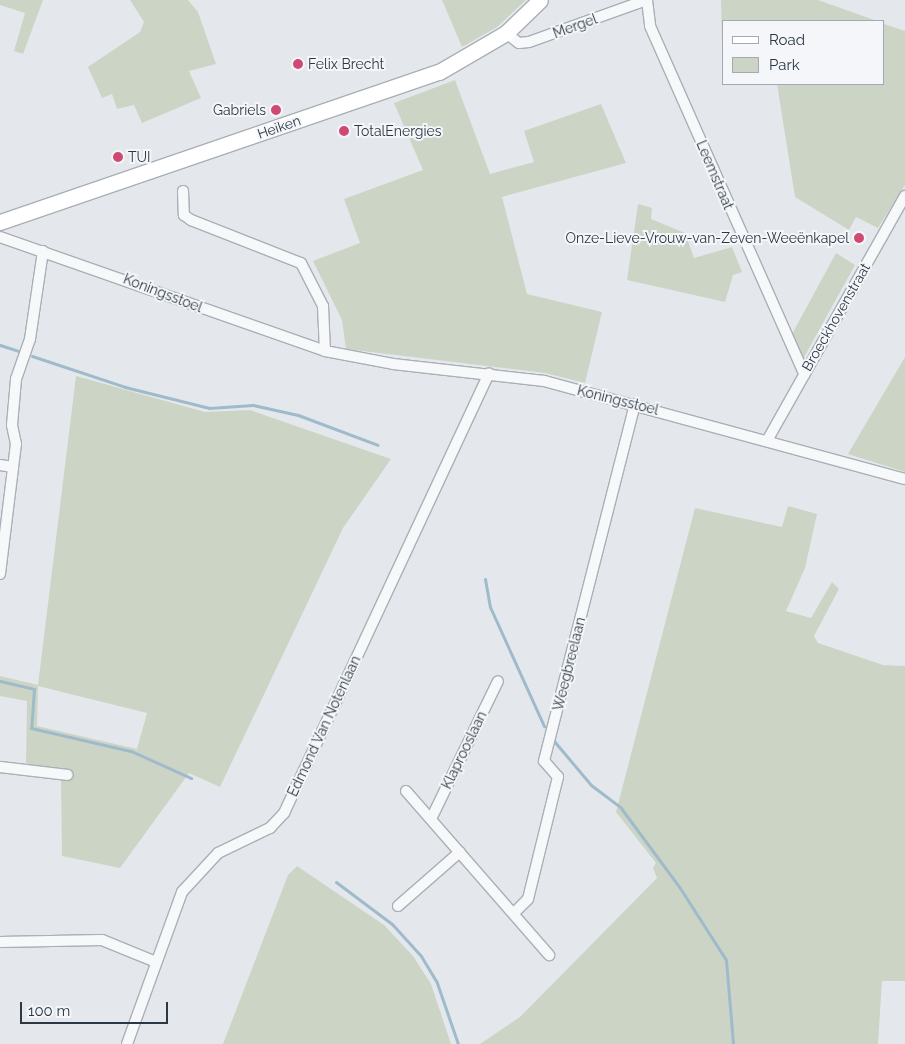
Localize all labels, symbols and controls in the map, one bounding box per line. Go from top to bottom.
street label: Mergel [551,10,599,42]
legend [722,20,885,85]
text: Road [769,31,805,49]
place label: Felix Brecht [308,56,384,72]
text: Park [769,56,800,74]
marker: Felix Brecht [292,58,304,70]
place label: Gabriels [213,102,266,118]
marker: Gabriels [270,104,282,116]
street label: Heiken [255,112,303,142]
place label: TotalEnergies [354,123,442,139]
marker: TotalEnergies [338,125,350,137]
street label: Leemstraat [693,138,737,212]
place label: TUI [128,149,151,165]
marker: TUI [112,151,124,163]
place label: Onze-Lieve-Vrouw-van-Zeven-Weeënkapel [566,230,849,246]
marker: Onze-Lieve-Vrouw-van-Zeven-Weeënkapel [853,232,865,244]
street label: Broeckhovenstraat [798,260,874,374]
street label: Koningsstoel [121,270,205,316]
street label: Koningsstoel [576,382,660,418]
street label: Weegbreelaan [549,615,589,713]
street label: Edmond Van Notenlaan [284,653,364,799]
street label: Klaprooslaan [438,708,490,792]
scale bar [22,992,170,1024]
text: 100 m [28,1002,70,1020]

